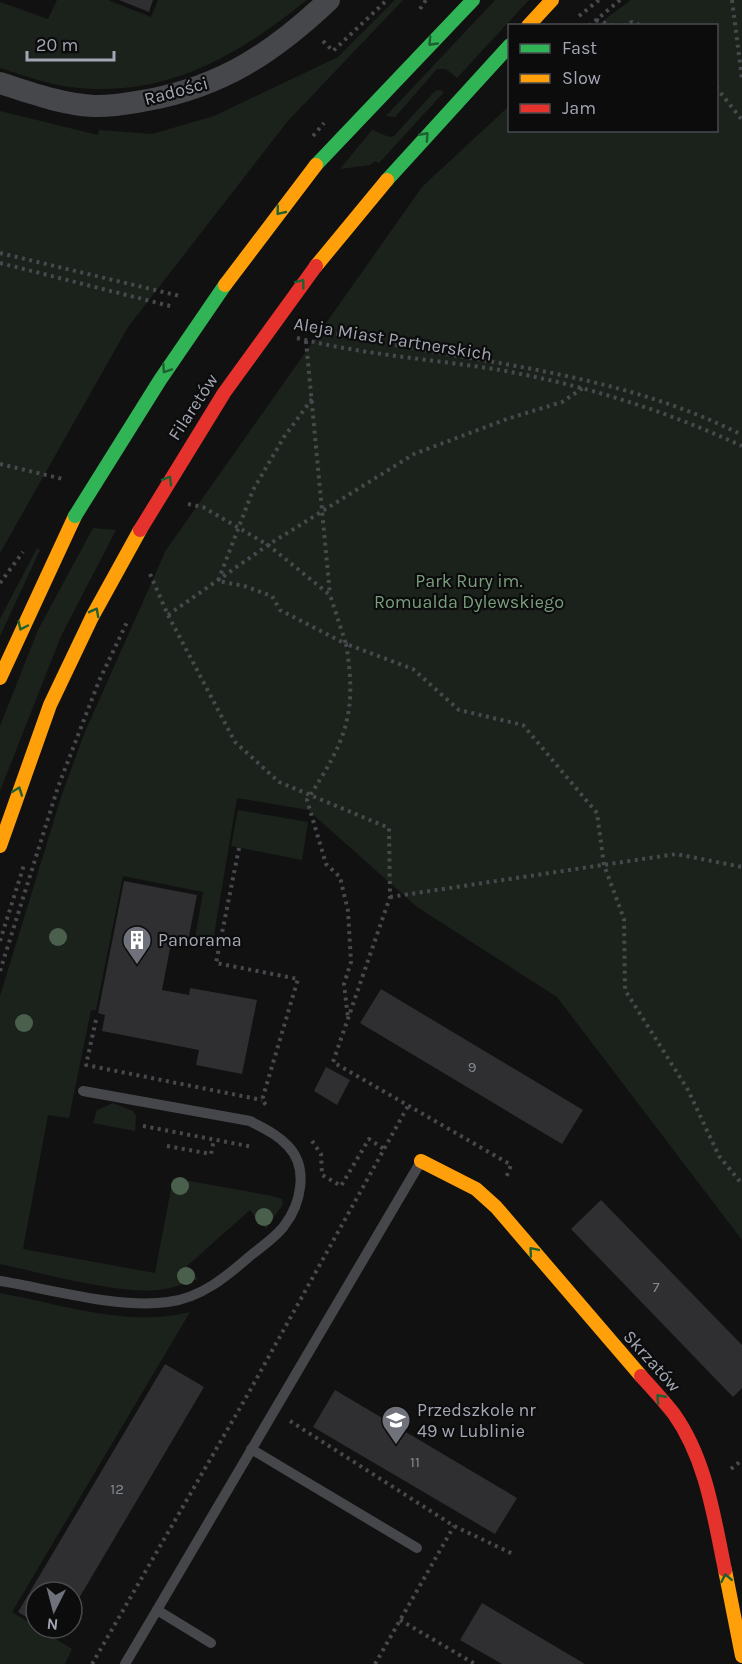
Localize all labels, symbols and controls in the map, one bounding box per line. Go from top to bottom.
scale bar [27,24,114,62]
legend [508,24,718,132]
text: 20 m [36,34,78,56]
one-way arrow [428,36,439,46]
text: Fast [562,37,597,59]
text: Slow [562,67,601,89]
street label: Radości [141,72,211,110]
text: Jam [562,97,596,119]
one-way arrow [418,132,429,143]
one-way arrow [276,204,287,215]
one-way arrow [293,279,304,290]
street label: Aleja Miast Partnerskich [292,312,494,366]
one-way arrow [162,362,173,373]
street label: Filaretów [163,369,223,445]
one-way arrow [161,475,173,486]
park label: Park Rury im. Romualda Dylewskiego [374,570,564,613]
one-way arrow [88,608,99,618]
one-way arrow [18,619,30,630]
one-way arrow [11,786,24,797]
building icon: Panorama [121,924,153,966]
place label: Panorama [158,929,242,951]
house number: 9 [468,1058,476,1076]
one-way arrow [529,1246,540,1257]
house number: 7 [652,1278,660,1296]
street label: Skrzatów [619,1326,685,1396]
one-way arrow [656,1394,667,1405]
place label: Przedszkole nr 49 w Lublinie [417,1399,536,1442]
school or university icon: Przedszkole nr 49 w Lublinie [380,1404,412,1446]
house number: 11 [410,1453,420,1471]
house number: 12 [110,1480,124,1498]
one-way arrow [720,1573,733,1583]
north arrow [24,1580,84,1640]
text: N [46,1614,59,1634]

